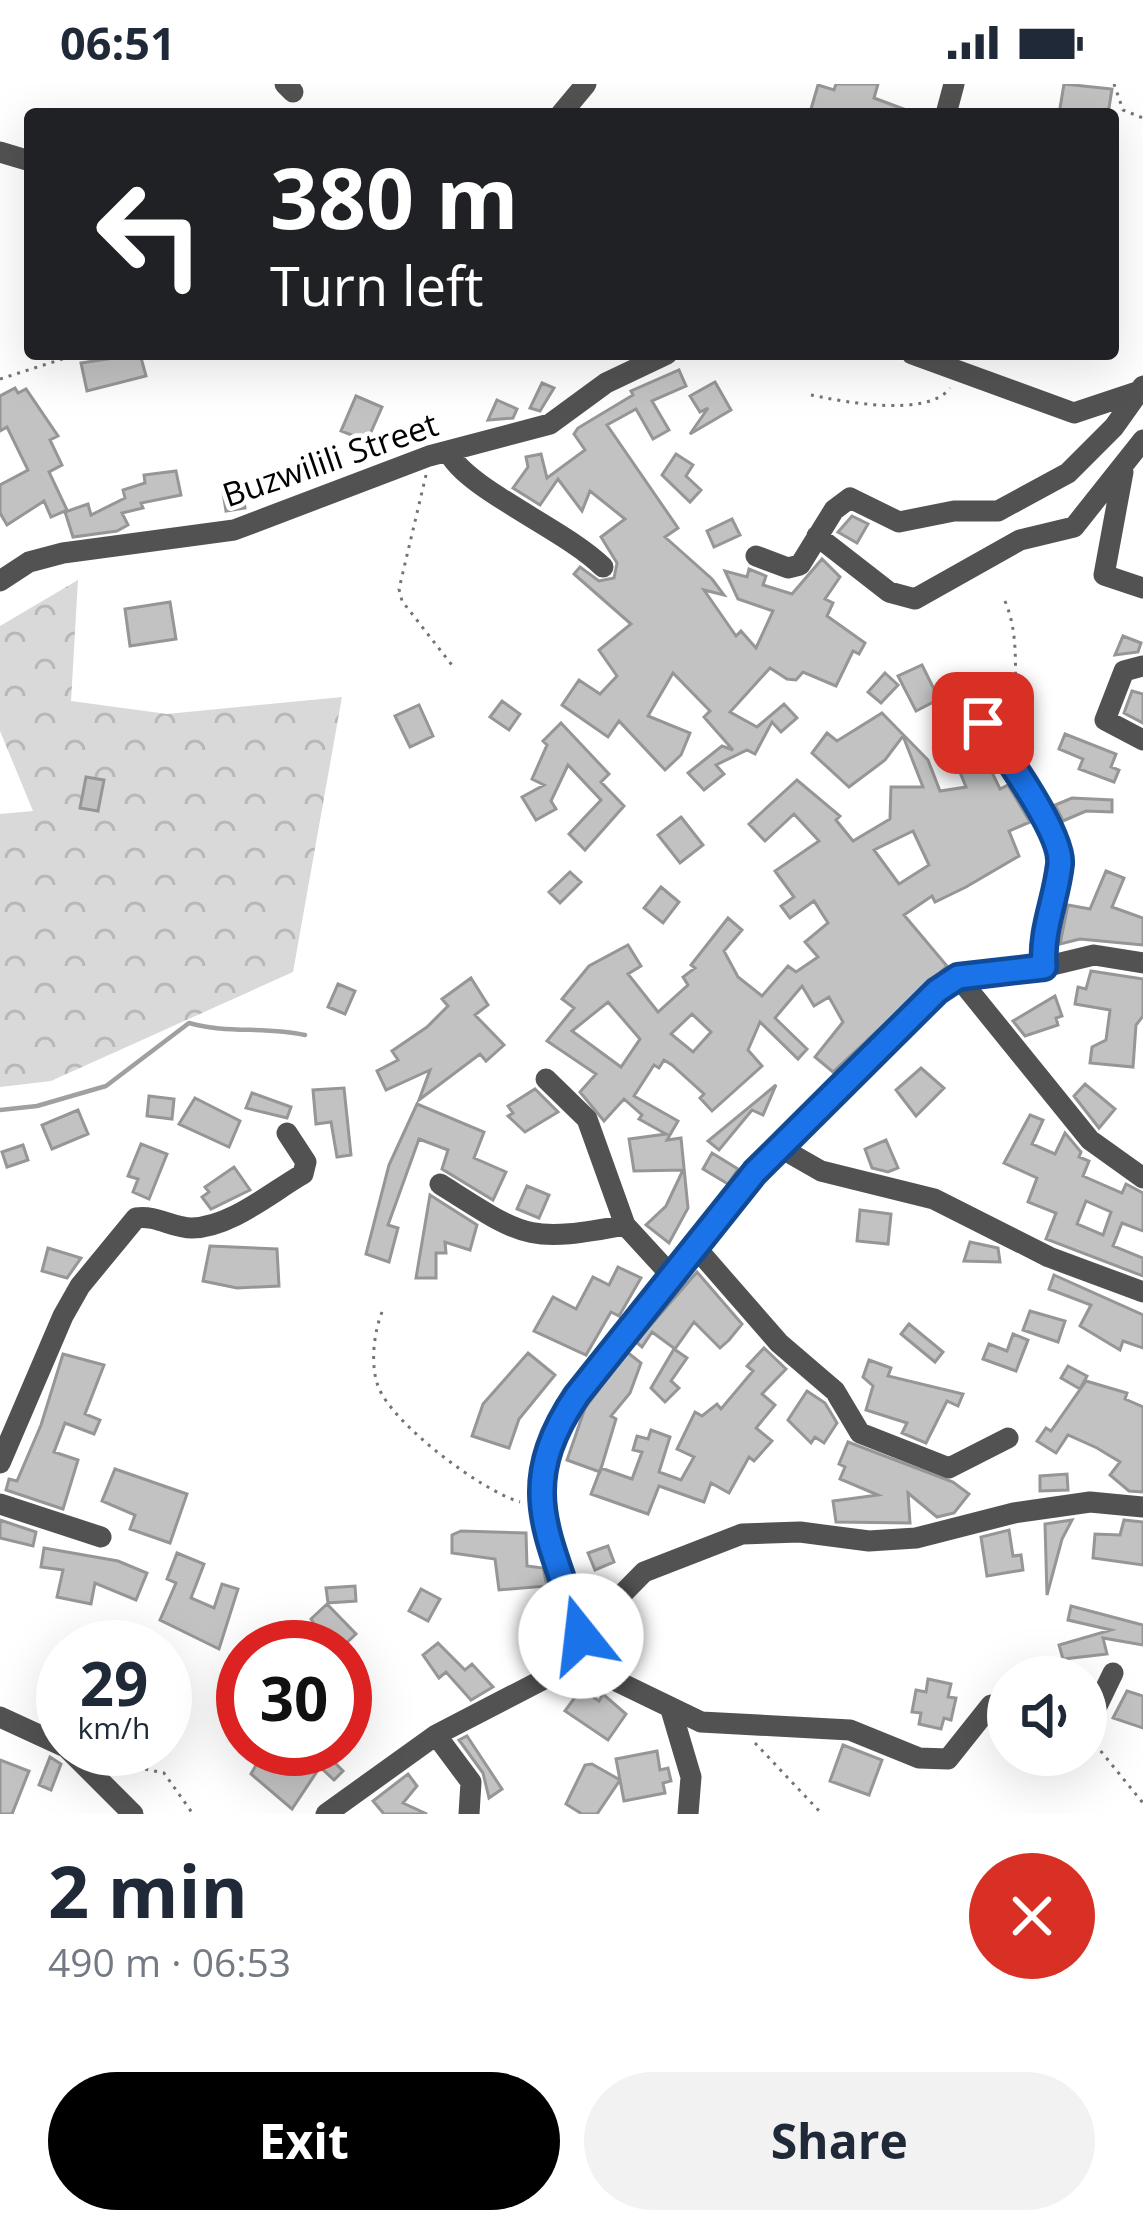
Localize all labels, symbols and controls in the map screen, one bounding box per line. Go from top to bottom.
text: 06:51 [60,12,176,73]
text: 380 m [270,139,518,254]
icon: left [72,156,228,312]
text: Turn left [270,248,483,322]
street label: Buzwilili Street [216,401,444,517]
pin [932,672,1034,774]
icon: arrive [950,690,1016,756]
position arrow [518,1573,644,1699]
speed limit sign: 30 [216,1620,372,1776]
text: 29 [80,1642,148,1724]
map controls [987,1656,1107,1776]
button: sound [987,1656,1107,1776]
text: km/h [78,1707,150,1748]
text: 2 min [48,1841,248,1939]
button: close [969,1853,1095,1979]
text: 490 m · 06:53 [48,1935,291,1988]
button: Exit [48,2072,560,2210]
button: Share [584,2072,1095,2210]

